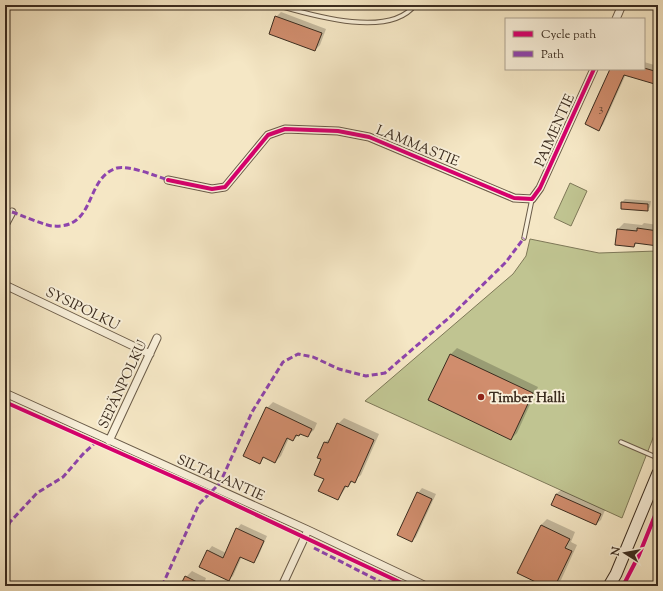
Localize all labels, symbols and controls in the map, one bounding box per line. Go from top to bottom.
legend [505,18,645,70]
text: Cycle path [541,26,596,44]
text: Path [541,46,564,64]
street label: PAIMENTIE [531,91,581,170]
house number: 3 [599,100,604,118]
street label: LAMMASTIE [373,121,462,173]
street label: SYSIPOLKU [42,283,123,337]
street label: SEPÄNPOLKU [94,336,153,432]
place label: Timber Halli [489,389,565,409]
marker: Timber Halli [476,392,486,402]
street label: SILTALANTIE [173,451,268,507]
north arrow [605,533,645,573]
text: N [607,545,625,558]

